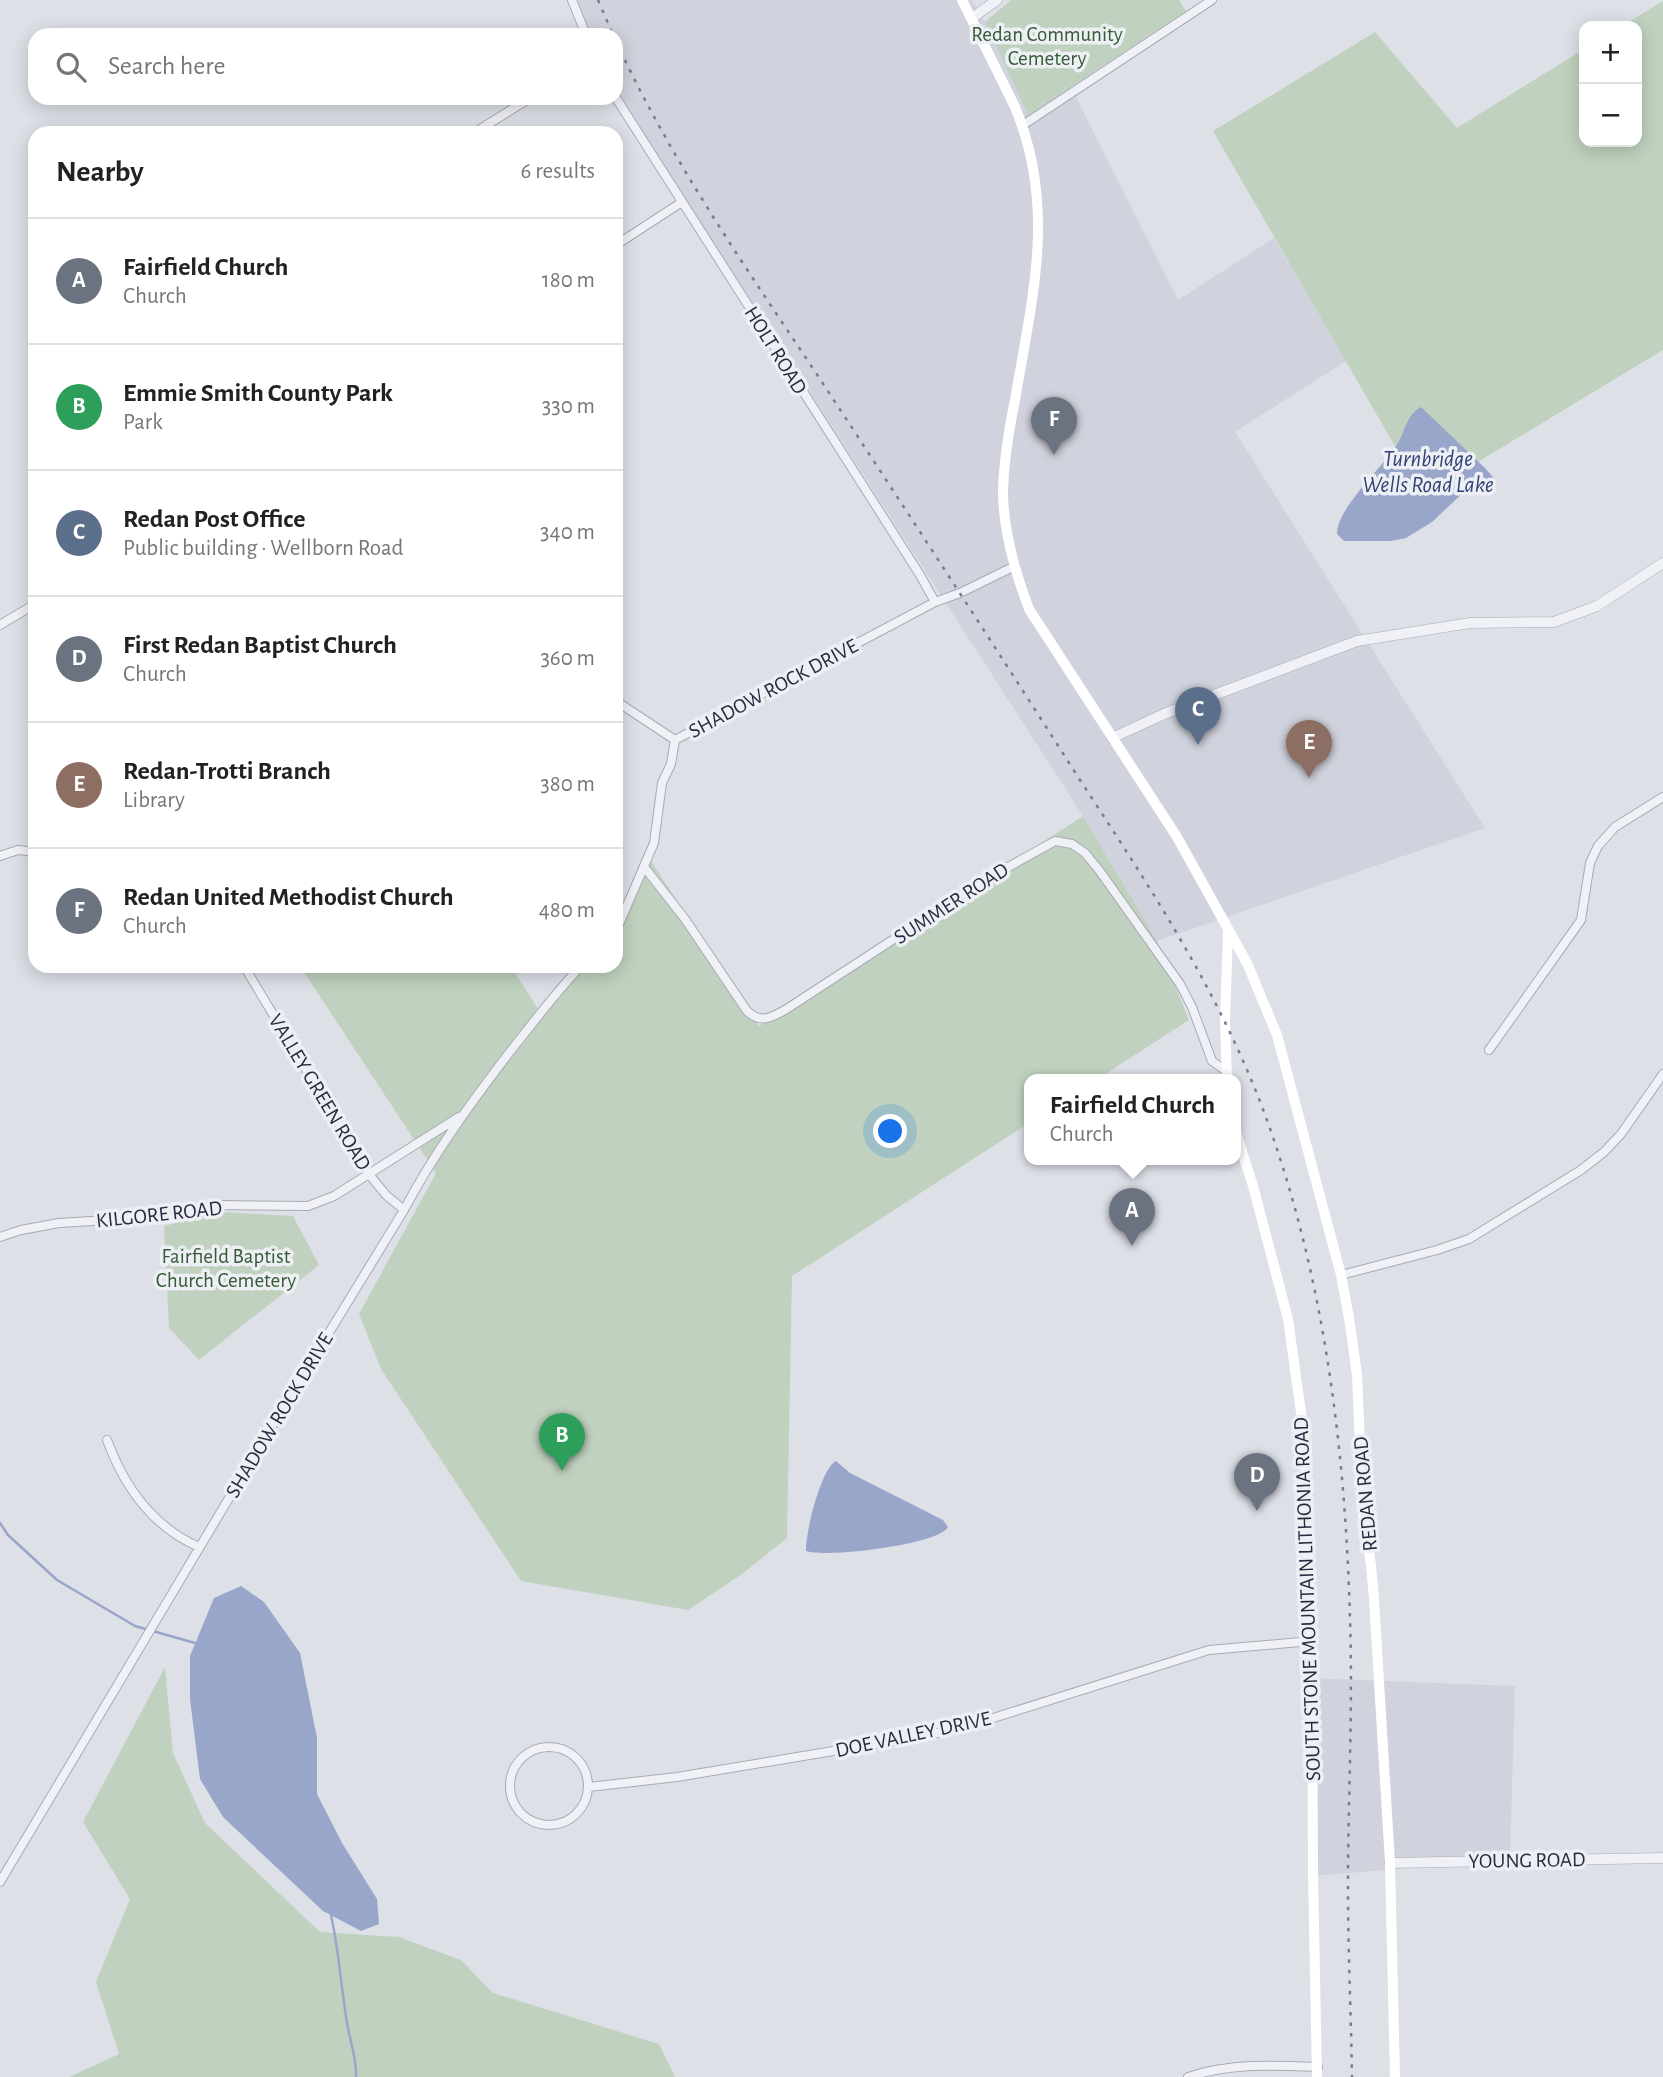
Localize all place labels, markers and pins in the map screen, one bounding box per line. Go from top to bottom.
pin: F [1031,397,1077,455]
pin: C [1175,687,1221,745]
pin: E [1286,720,1332,778]
pin: A [1109,1188,1155,1246]
pin: B [539,1413,585,1471]
pin: D [1234,1453,1280,1511]

